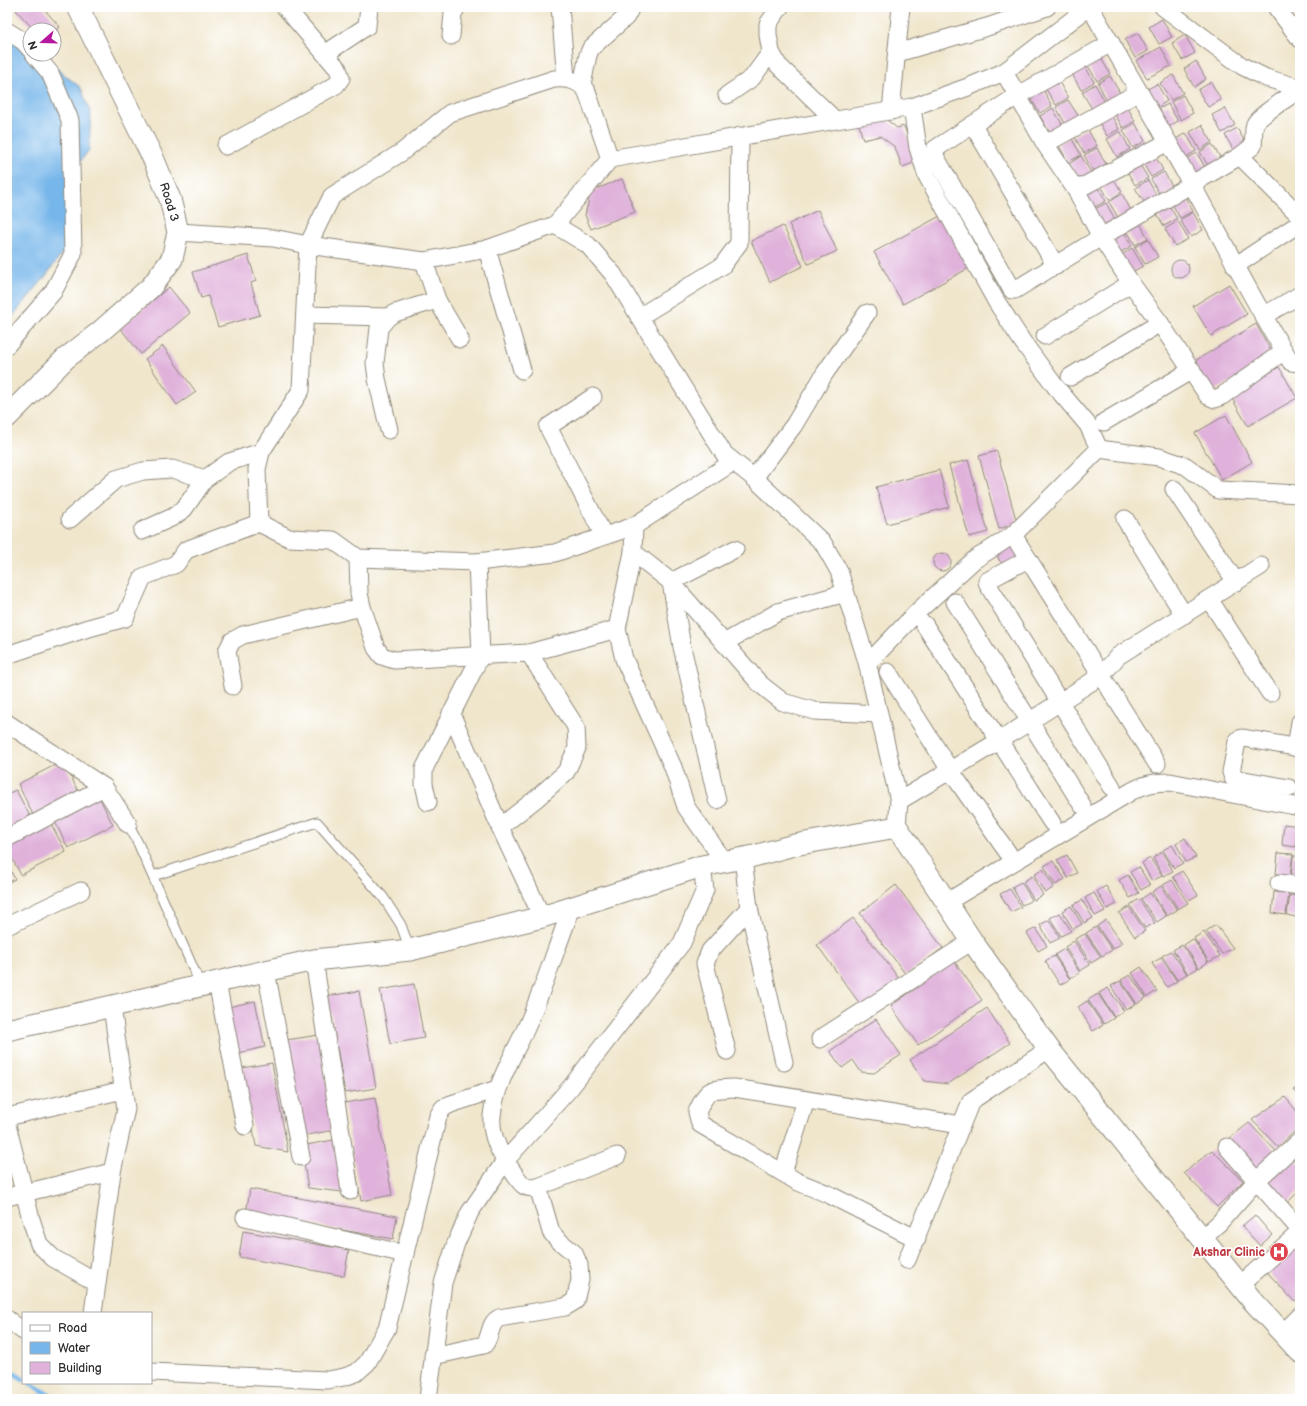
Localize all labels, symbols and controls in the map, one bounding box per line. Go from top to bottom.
north arrow [22,22,62,62]
text: N [26,39,41,51]
street label: Road 3 [156,181,182,223]
hospital icon: Akshar Clinic [1268,1241,1290,1263]
place label: Akshar Clinic [1192,1245,1265,1260]
legend [22,1312,152,1384]
text: Road [58,1321,87,1336]
text: Water [58,1341,90,1356]
text: Building [58,1361,102,1376]

